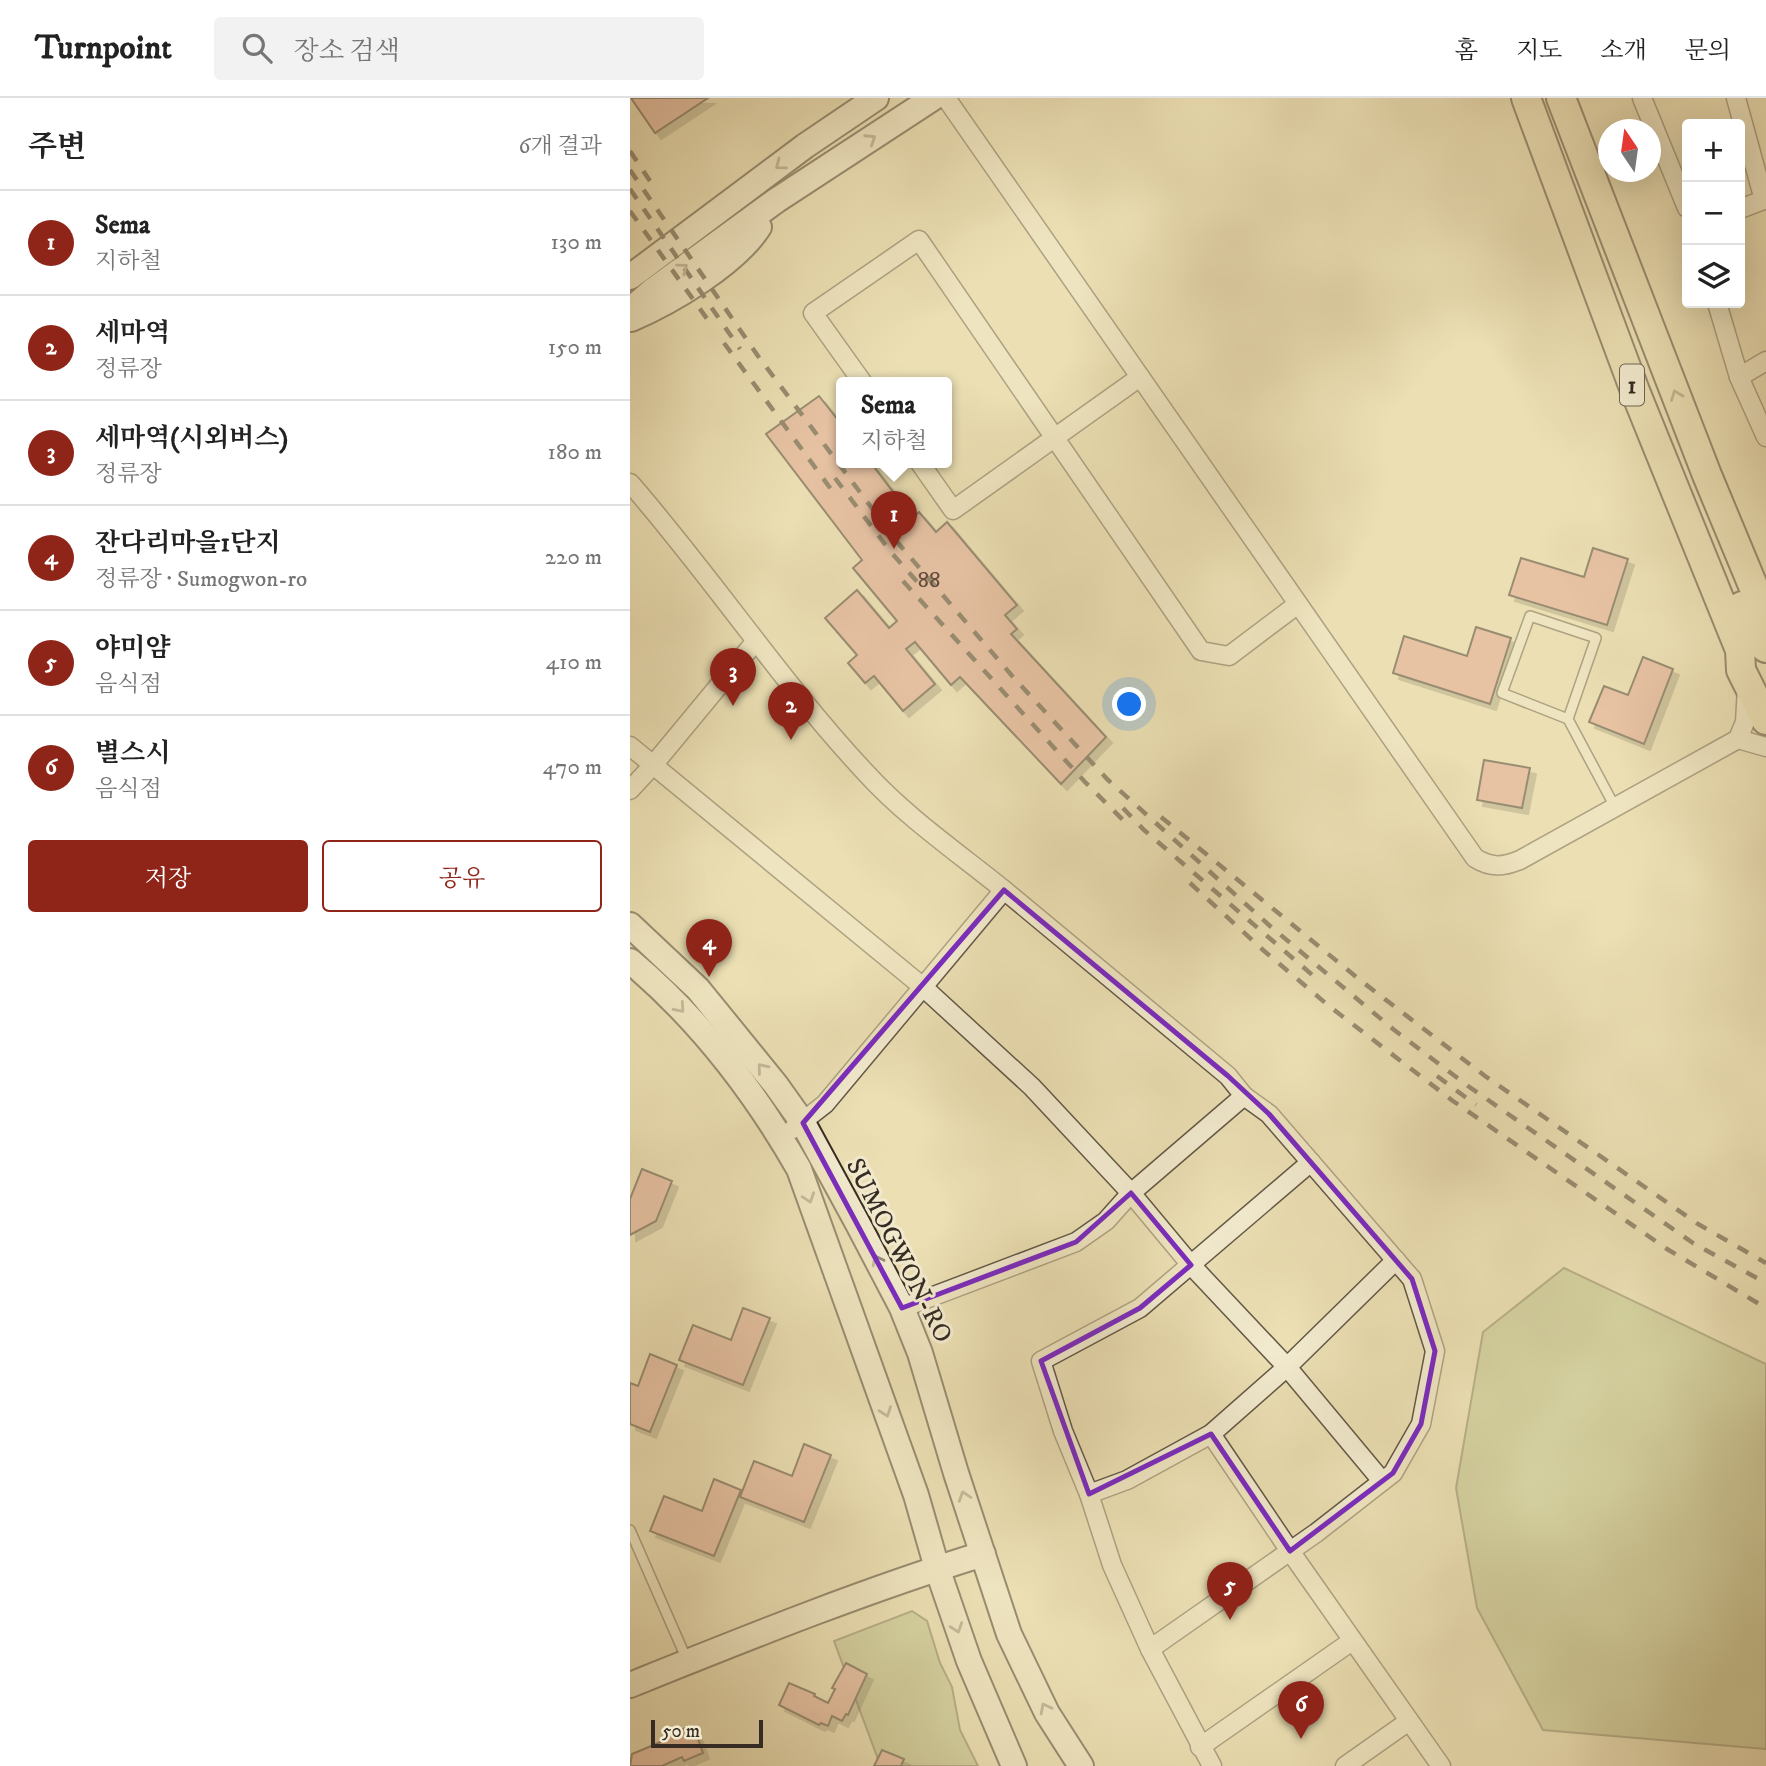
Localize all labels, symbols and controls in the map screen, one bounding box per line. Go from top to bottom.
search box [214,17,704,80]
text: Turnpoint [35,28,172,69]
icon: search [238,29,276,67]
text: 장소 검색 [294,35,400,68]
text: 홈 [1455,36,1478,66]
text: 지도 [1516,36,1562,66]
text: 소개 [1600,36,1647,66]
text: 문의 [1685,36,1731,66]
north arrow [1598,119,1661,182]
map controls [1682,119,1745,308]
button: + [1682,119,1745,182]
text: 주변 [28,129,86,166]
text: 6개 결과 [518,132,602,161]
one-way arrow [863,134,876,147]
one-way arrow [775,157,787,169]
button: − [1682,182,1745,245]
text: Sema [95,209,150,242]
text: 1 [47,228,55,257]
text: 130 m [550,228,602,257]
button: layers [1682,245,1745,308]
text: 지하철 [95,247,162,276]
one-way arrow [675,264,688,276]
text: 세마역 [95,317,170,350]
text: 2 [45,333,57,362]
text: 150 m [548,333,602,362]
text: 정류장 [95,355,162,384]
road number: 1 [1620,364,1644,406]
popup [836,377,952,468]
text: Sema [861,389,916,422]
one-way arrow [1671,390,1685,402]
text: 세마역(시외버스) [95,422,288,455]
text: 지하철 [861,427,927,456]
text: 3 [47,438,55,467]
text: 180 m [547,438,602,467]
text: 정류장 [95,460,162,489]
pin: 1 [871,491,917,549]
text: 잔다리마을1단지 [95,527,280,560]
text: 4 [44,543,58,572]
text: 220 m [545,543,602,572]
text: 정류장 · Sumogwon-ro [95,565,307,594]
house number: 88 [917,566,941,595]
text: 야미얌 [95,632,170,665]
text: 5 [45,648,57,677]
text: 410 m [546,648,602,677]
pin: 3 [710,648,756,706]
text: 음식점 [95,670,162,699]
pin: 2 [768,682,814,740]
your location [1112,687,1146,721]
text: 별스시 [95,737,170,770]
text: 6 [45,753,57,782]
text: 470 m [543,753,602,782]
text: 음식점 [95,775,162,804]
button: 저장 [28,840,308,912]
button: 공유 [322,840,602,912]
pin: 4 [686,919,732,977]
one-way arrow [672,1000,684,1013]
one-way arrow [758,1064,771,1076]
street label: SUMOGWON-RO [838,1153,959,1349]
one-way arrow [801,1192,815,1204]
one-way arrow [872,1255,885,1267]
one-way arrow [878,1406,892,1418]
one-way arrow [957,1490,972,1502]
pin: 5 [1207,1562,1253,1620]
one-way arrow [949,1622,963,1634]
pin: 6 [1278,1681,1324,1739]
one-way arrow [1039,1703,1053,1715]
scale bar [651,1717,763,1749]
text: 50 m [662,1720,700,1743]

